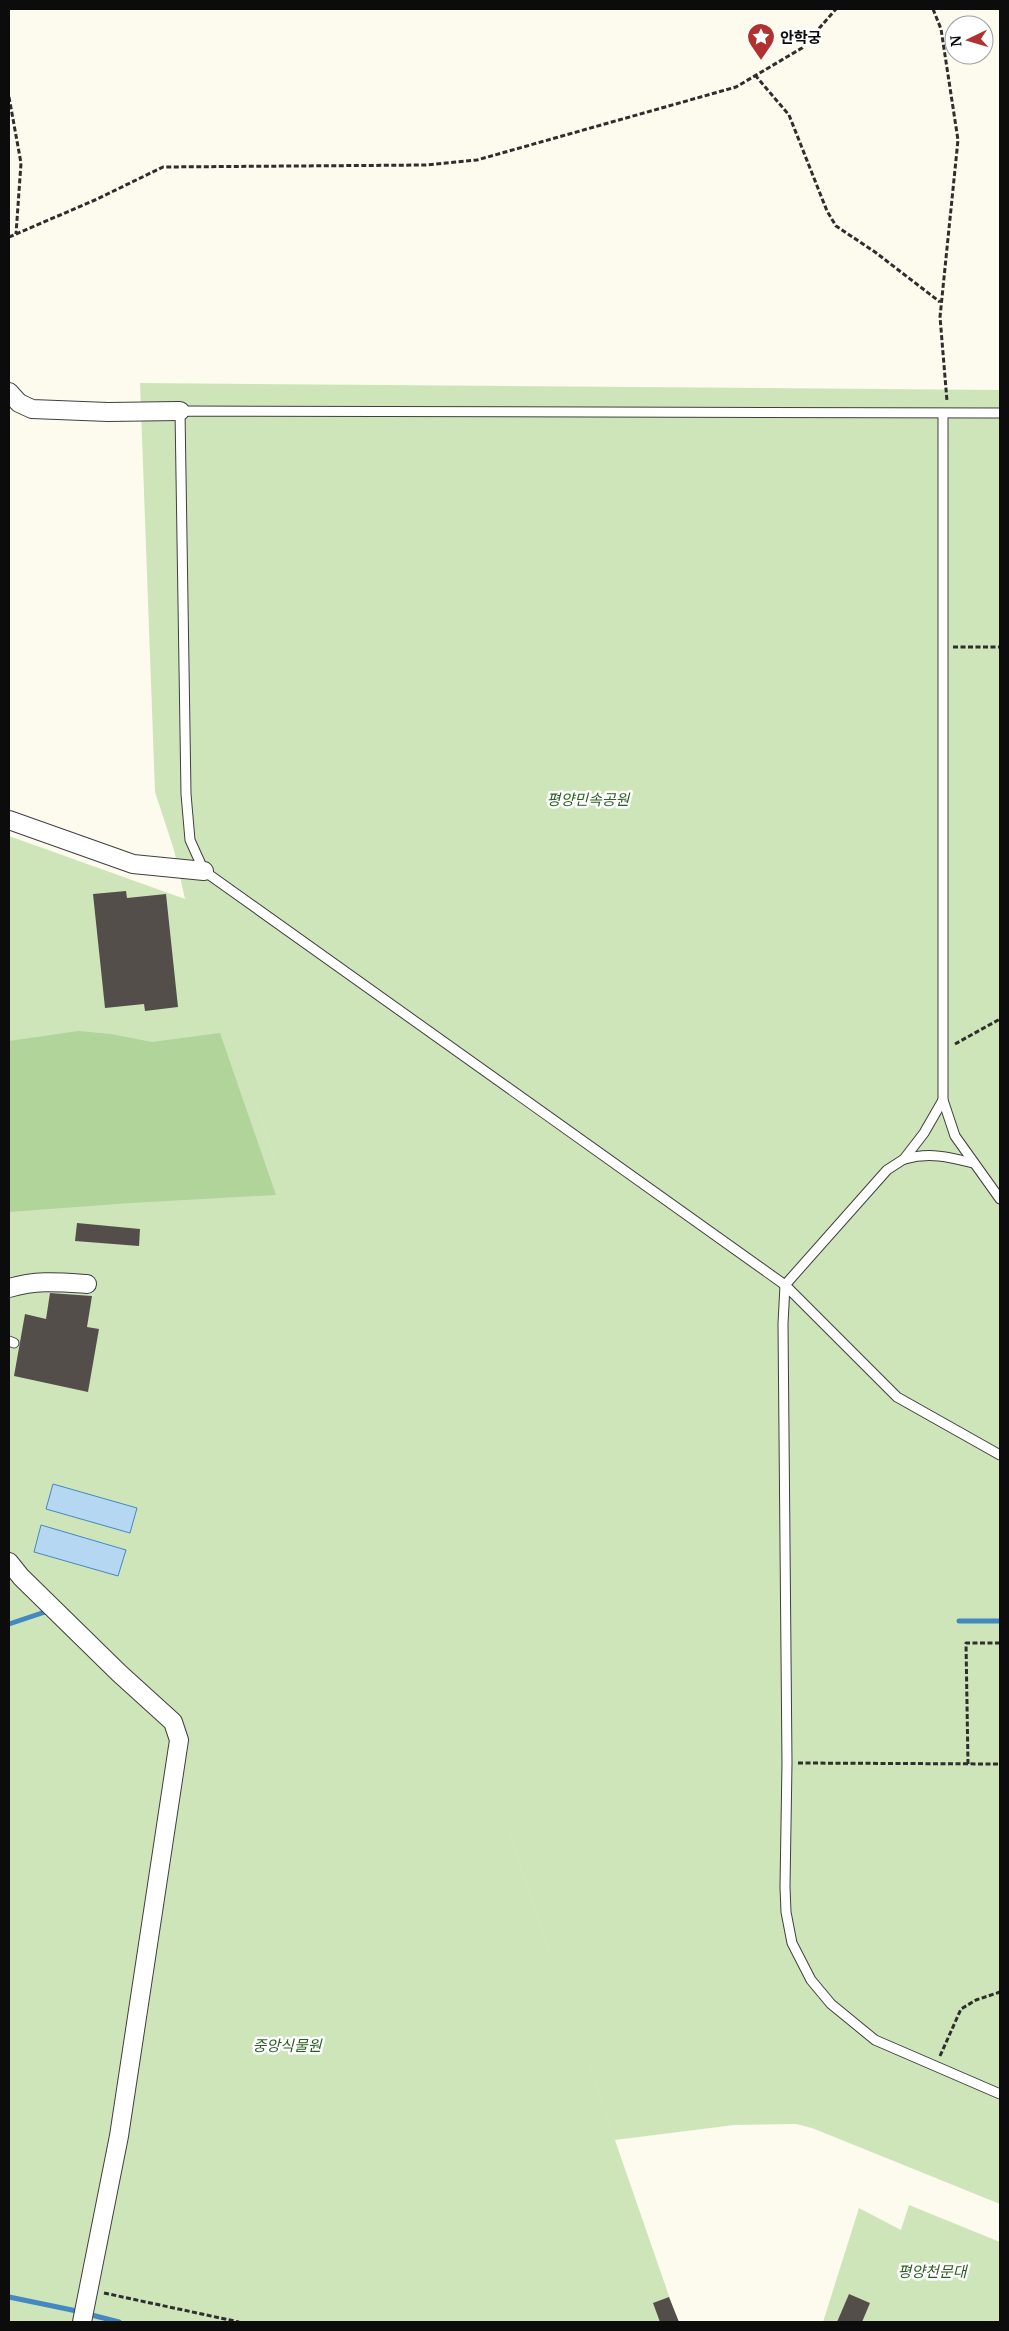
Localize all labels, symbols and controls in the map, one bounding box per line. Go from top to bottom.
north arrow [944,15,994,65]
place icon: 안학궁 [746,22,776,61]
place label: 안학궁 [780,28,822,47]
text: N [947,35,965,47]
park label: 평양민속공원 [547,790,631,809]
park label: 중앙식물원 [252,2036,323,2055]
park label: 평양천문대 [897,2262,969,2281]

